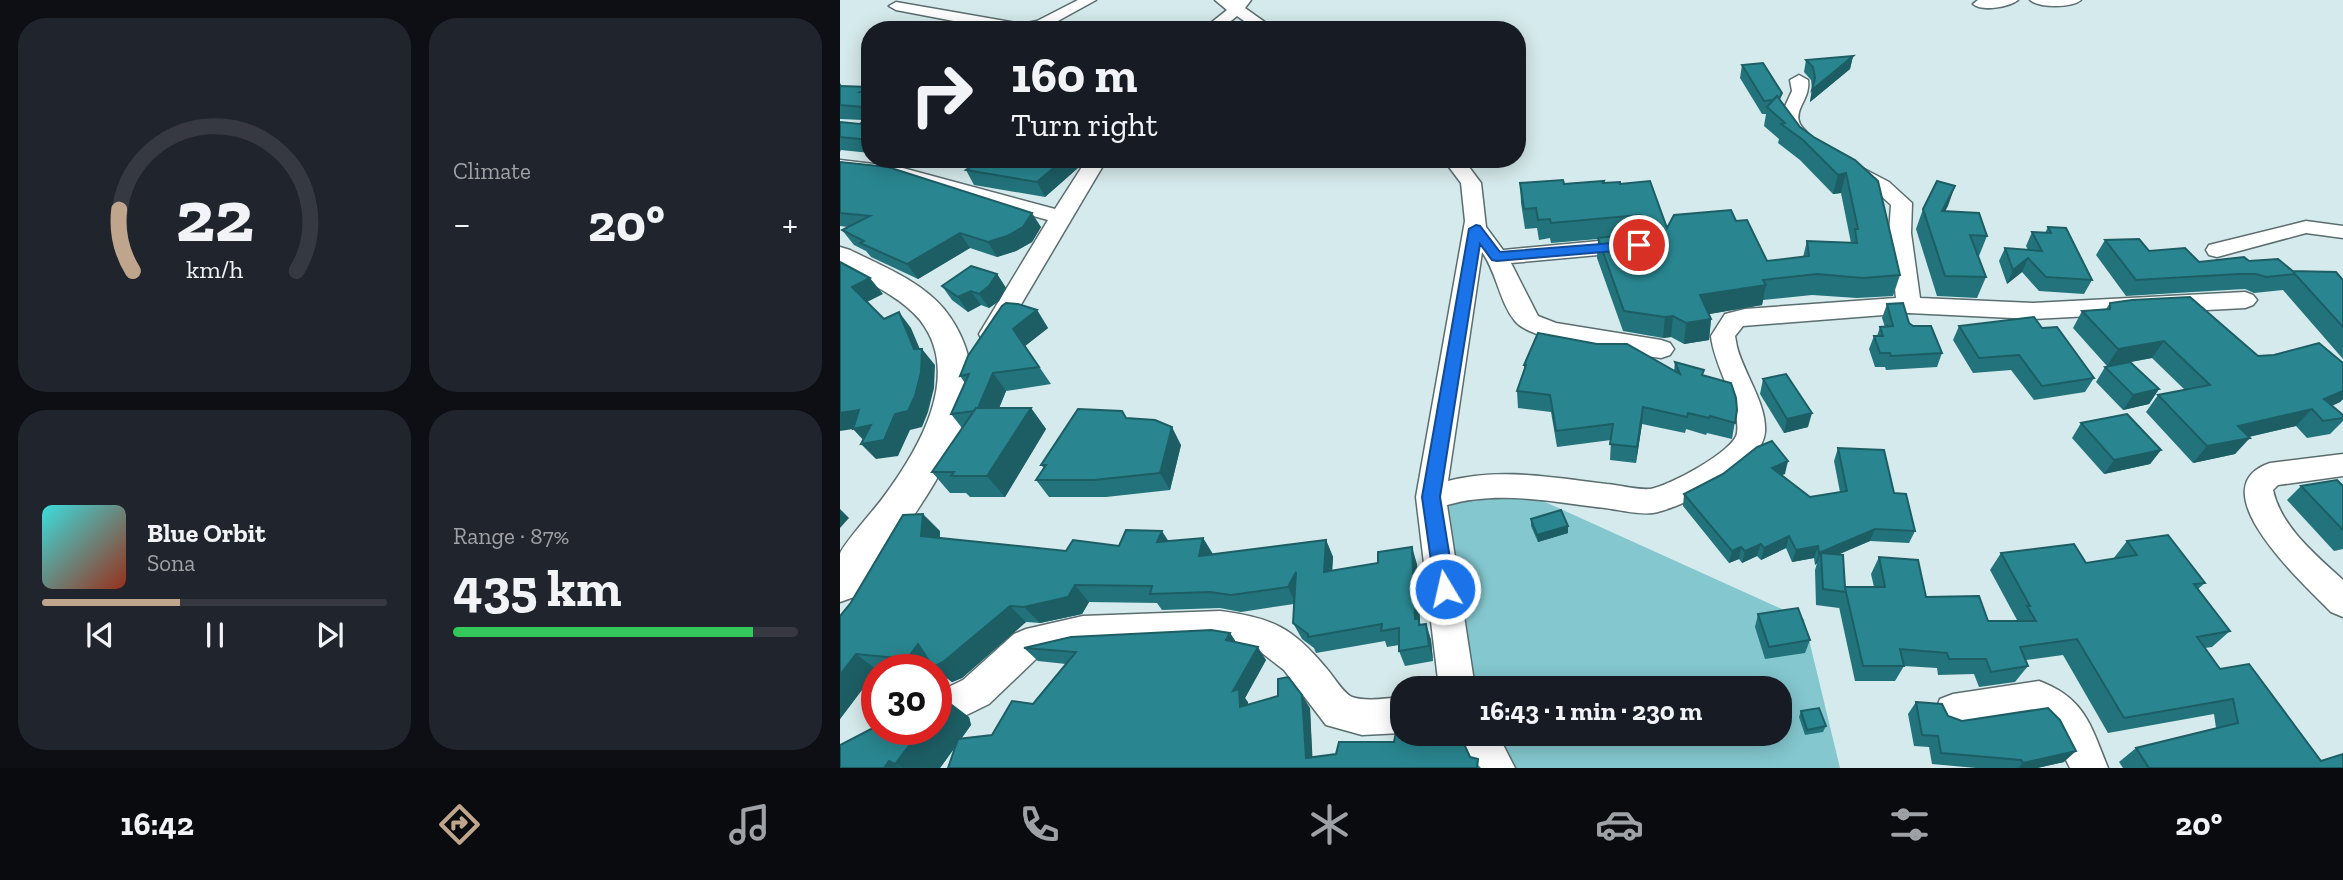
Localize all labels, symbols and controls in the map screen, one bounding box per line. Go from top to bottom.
text: 160 m [1011,46,1137,105]
icon: right [896,49,987,140]
text: Turn right [1011,106,1158,144]
text: Climate [453,157,531,185]
text: 22 [175,172,254,260]
text: 20° [588,192,665,254]
text: − [453,201,471,247]
text: + [782,201,798,247]
pin [1609,215,1669,275]
icon: arrive [1620,226,1658,264]
text: km/h [186,254,243,284]
text: Blue Orbit [147,517,266,549]
text: Range · 87% [453,522,569,550]
text: Sona [147,549,195,577]
position arrow [1408,552,1482,626]
text: 435 km [453,557,622,619]
icon: previous [81,616,119,654]
icon: pause [196,616,234,654]
icon: next [311,616,349,654]
speed limit sign: 30 [861,654,952,745]
text: 16:43 · 1 min · 230 m [1480,695,1702,727]
icon: directions [435,800,484,849]
icon: music [725,800,774,849]
icon: phone [1015,800,1064,849]
icon: climate [1305,800,1354,849]
icon: car [1595,800,1644,849]
icon: filters [1885,800,1934,849]
text: 16:42 [121,805,194,843]
text: 20° [2175,805,2222,843]

